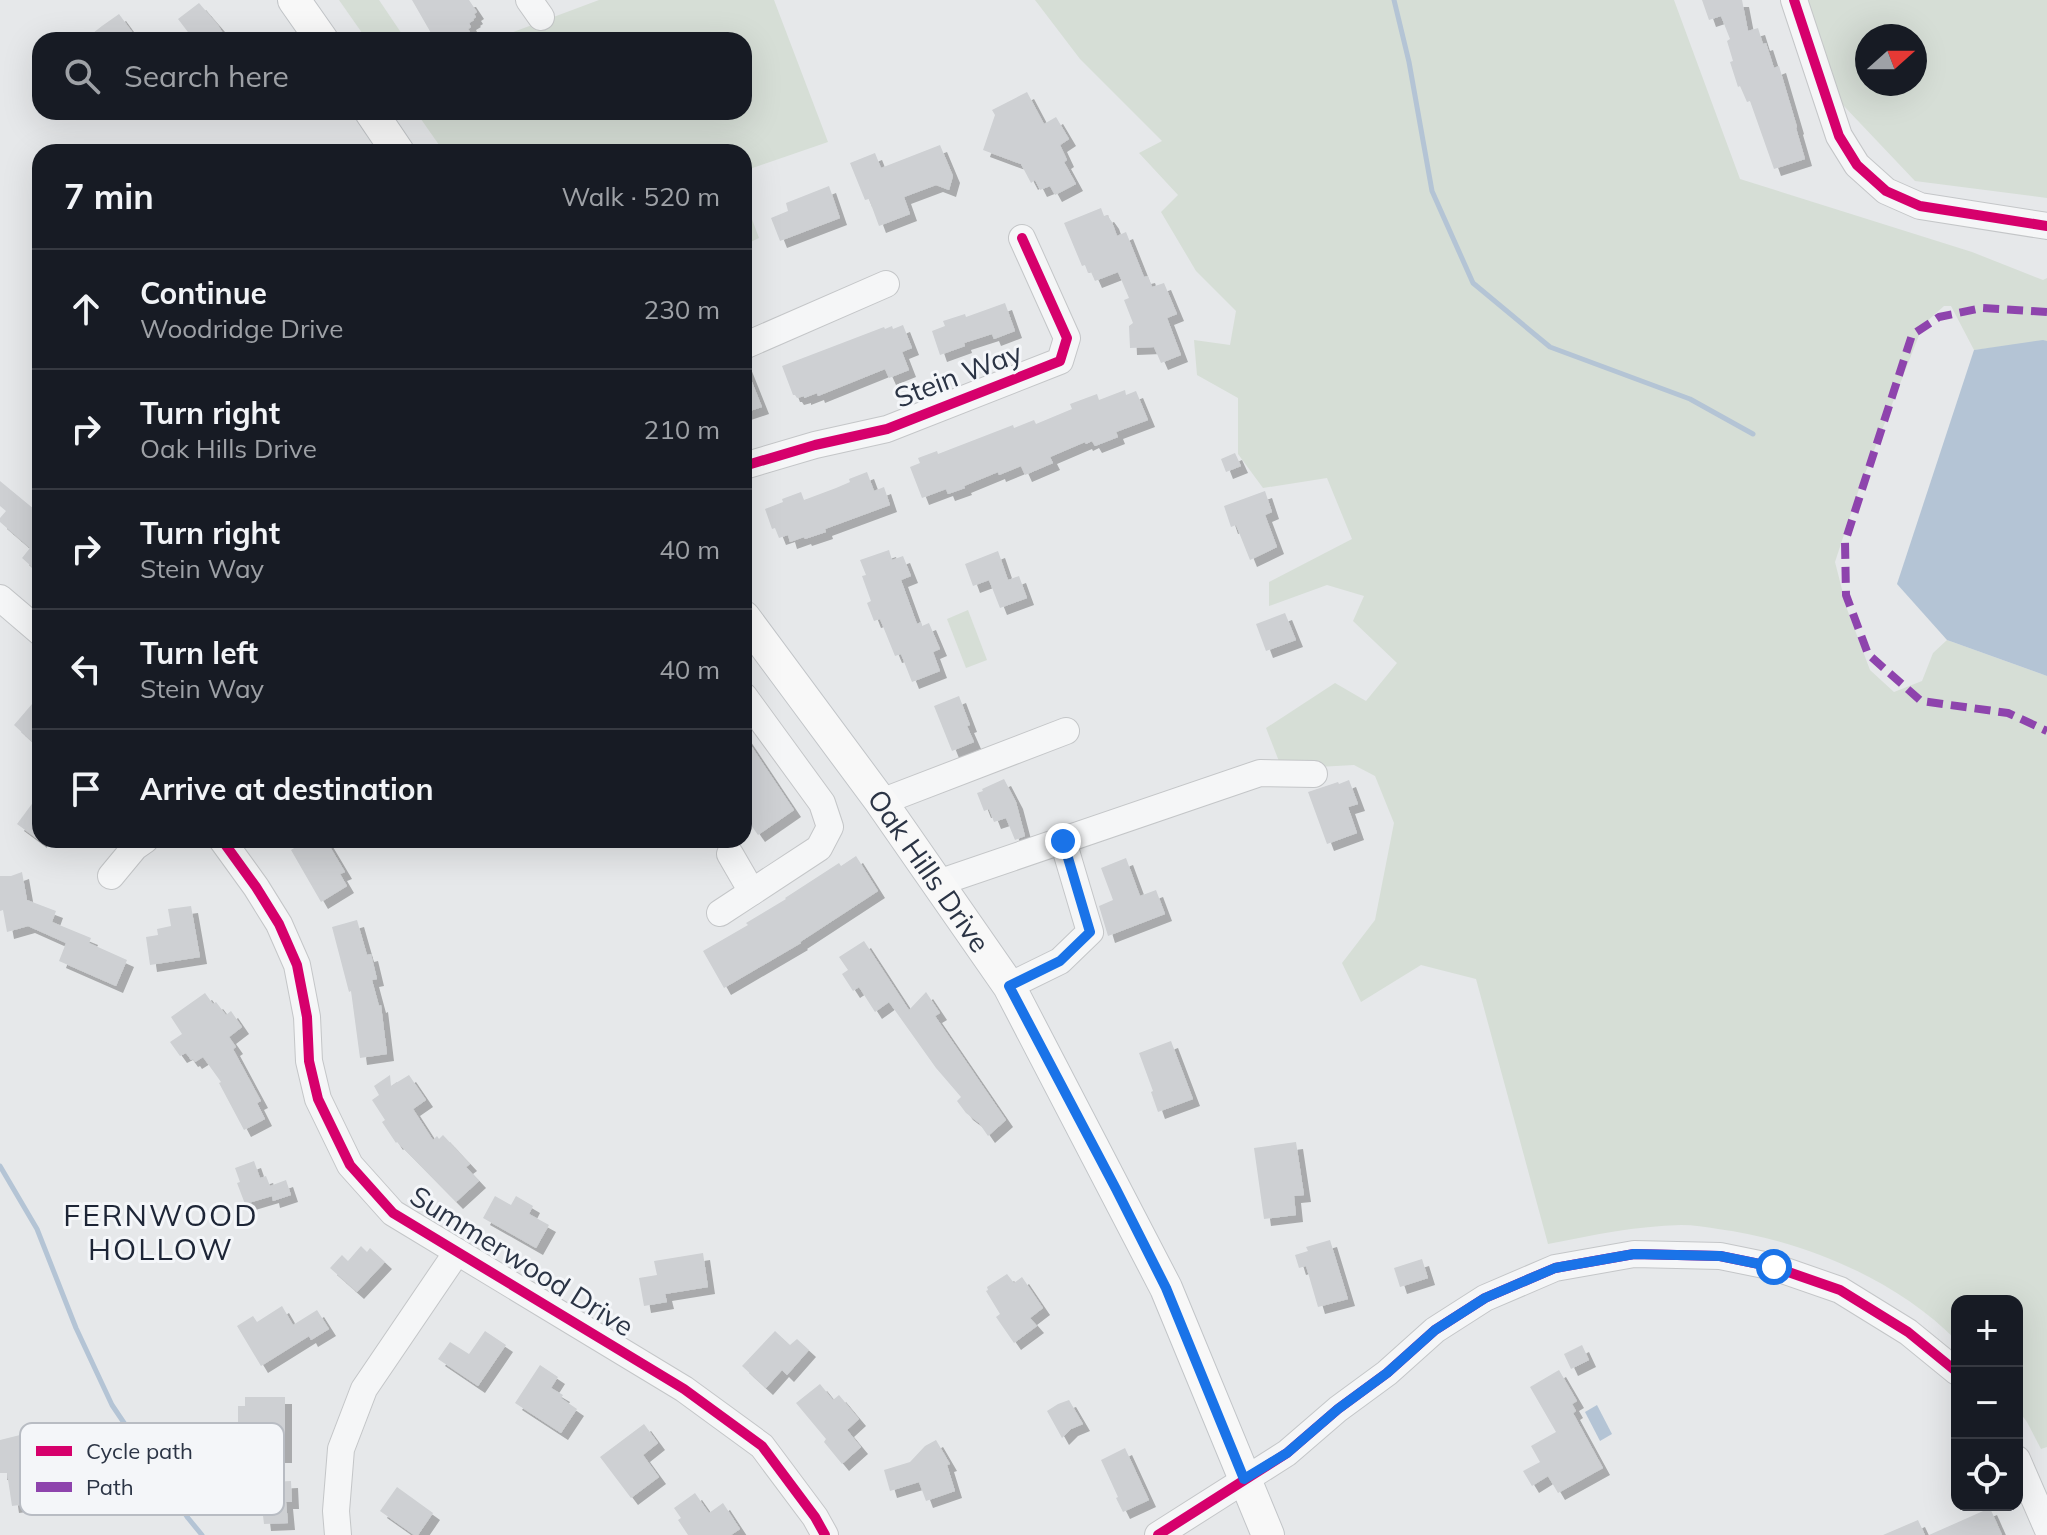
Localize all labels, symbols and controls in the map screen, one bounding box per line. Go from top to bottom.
north arrow [1855,24,1927,96]
search box [32,32,752,120]
icon: search [60,54,104,98]
text: Search here [124,57,289,95]
text: 7 min [64,175,154,218]
text: Walk · 520 m [561,180,720,213]
text: Continue [140,274,267,312]
icon: ahead [64,287,108,331]
text: 230 m [644,293,720,326]
text: Woodridge Drive [140,312,343,345]
street label: Stein Way [889,334,1027,415]
text: Turn right [140,394,280,432]
icon: right [64,407,108,451]
text: 210 m [644,413,720,446]
text: Oak Hills Drive [140,432,317,465]
text: Turn right [140,514,280,552]
icon: right [64,527,108,571]
text: 40 m [659,533,720,566]
text: Stein Way [140,552,264,585]
text: Turn left [140,634,258,672]
icon: left [64,647,108,691]
text: 40 m [659,653,720,686]
text: Stein Way [140,672,264,705]
icon: arrive [64,767,108,811]
text: Arrive at destination [140,770,434,808]
street label: Oak Hills Drive [861,782,998,959]
route end [1045,823,1081,859]
street label: Summerwood Drive [404,1178,640,1343]
district label: FERNWOOD HOLLOW [63,1196,259,1268]
route start [1756,1249,1792,1285]
map controls [1951,1295,2023,1511]
button: + [1951,1295,2023,1367]
button: − [1951,1367,2023,1439]
legend [20,1423,284,1515]
text: Cycle path [86,1437,193,1465]
button: locate [1951,1439,2023,1511]
text: Path [86,1473,134,1501]

